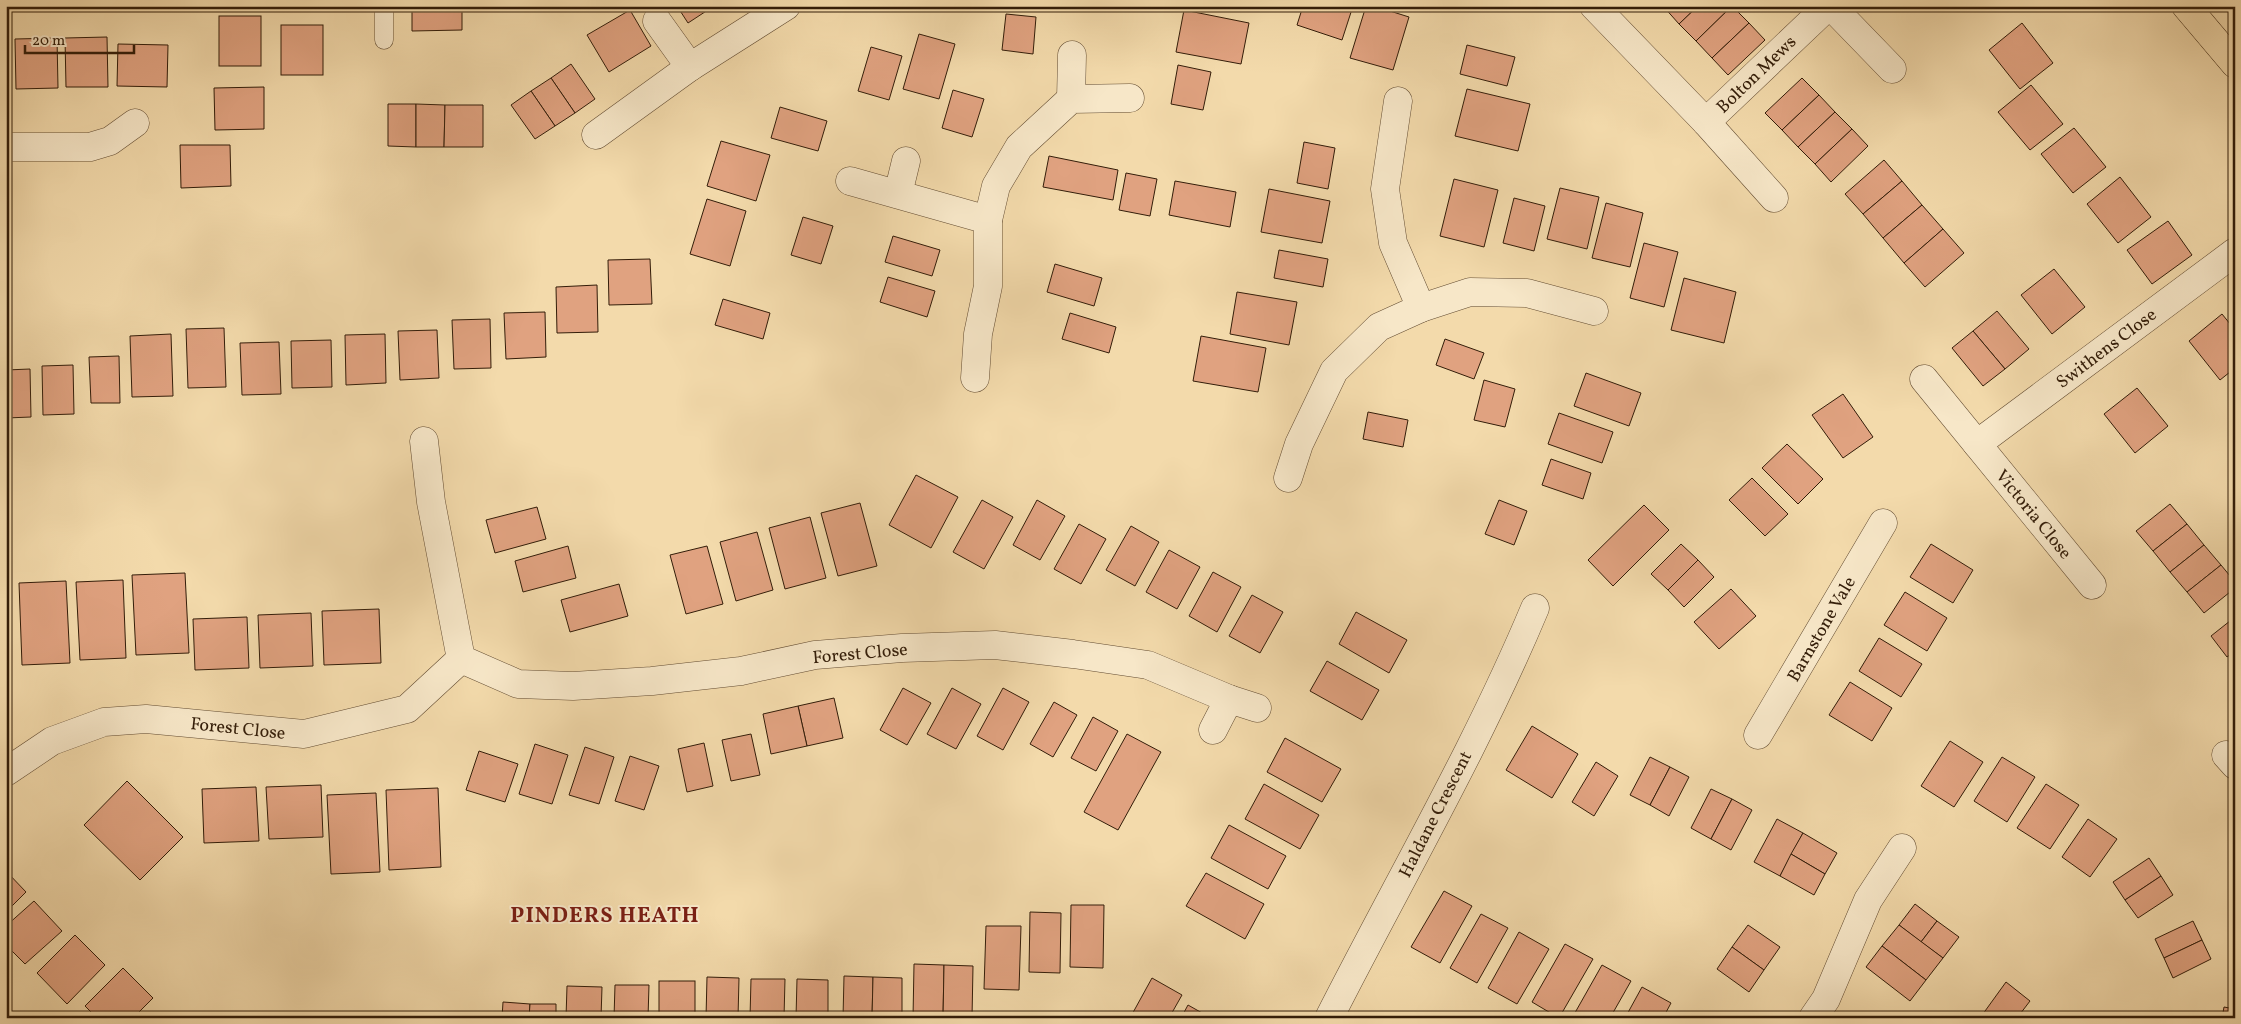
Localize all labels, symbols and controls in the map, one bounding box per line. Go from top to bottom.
scale bar [25,22,134,54]
text: 20 m [32,31,65,52]
street label: Bolton Mews [1712,31,1803,120]
street label: Swithens Close [2052,303,2162,395]
street label: Victoria Close [1989,465,2077,565]
street label: Barnstone Vale [1782,572,1863,687]
street label: Forest Close [812,638,909,671]
street label: Forest Close [189,712,287,747]
street label: Haldane Crescent [1394,747,1479,882]
district label: PINDERS HEATH [510,901,700,932]

